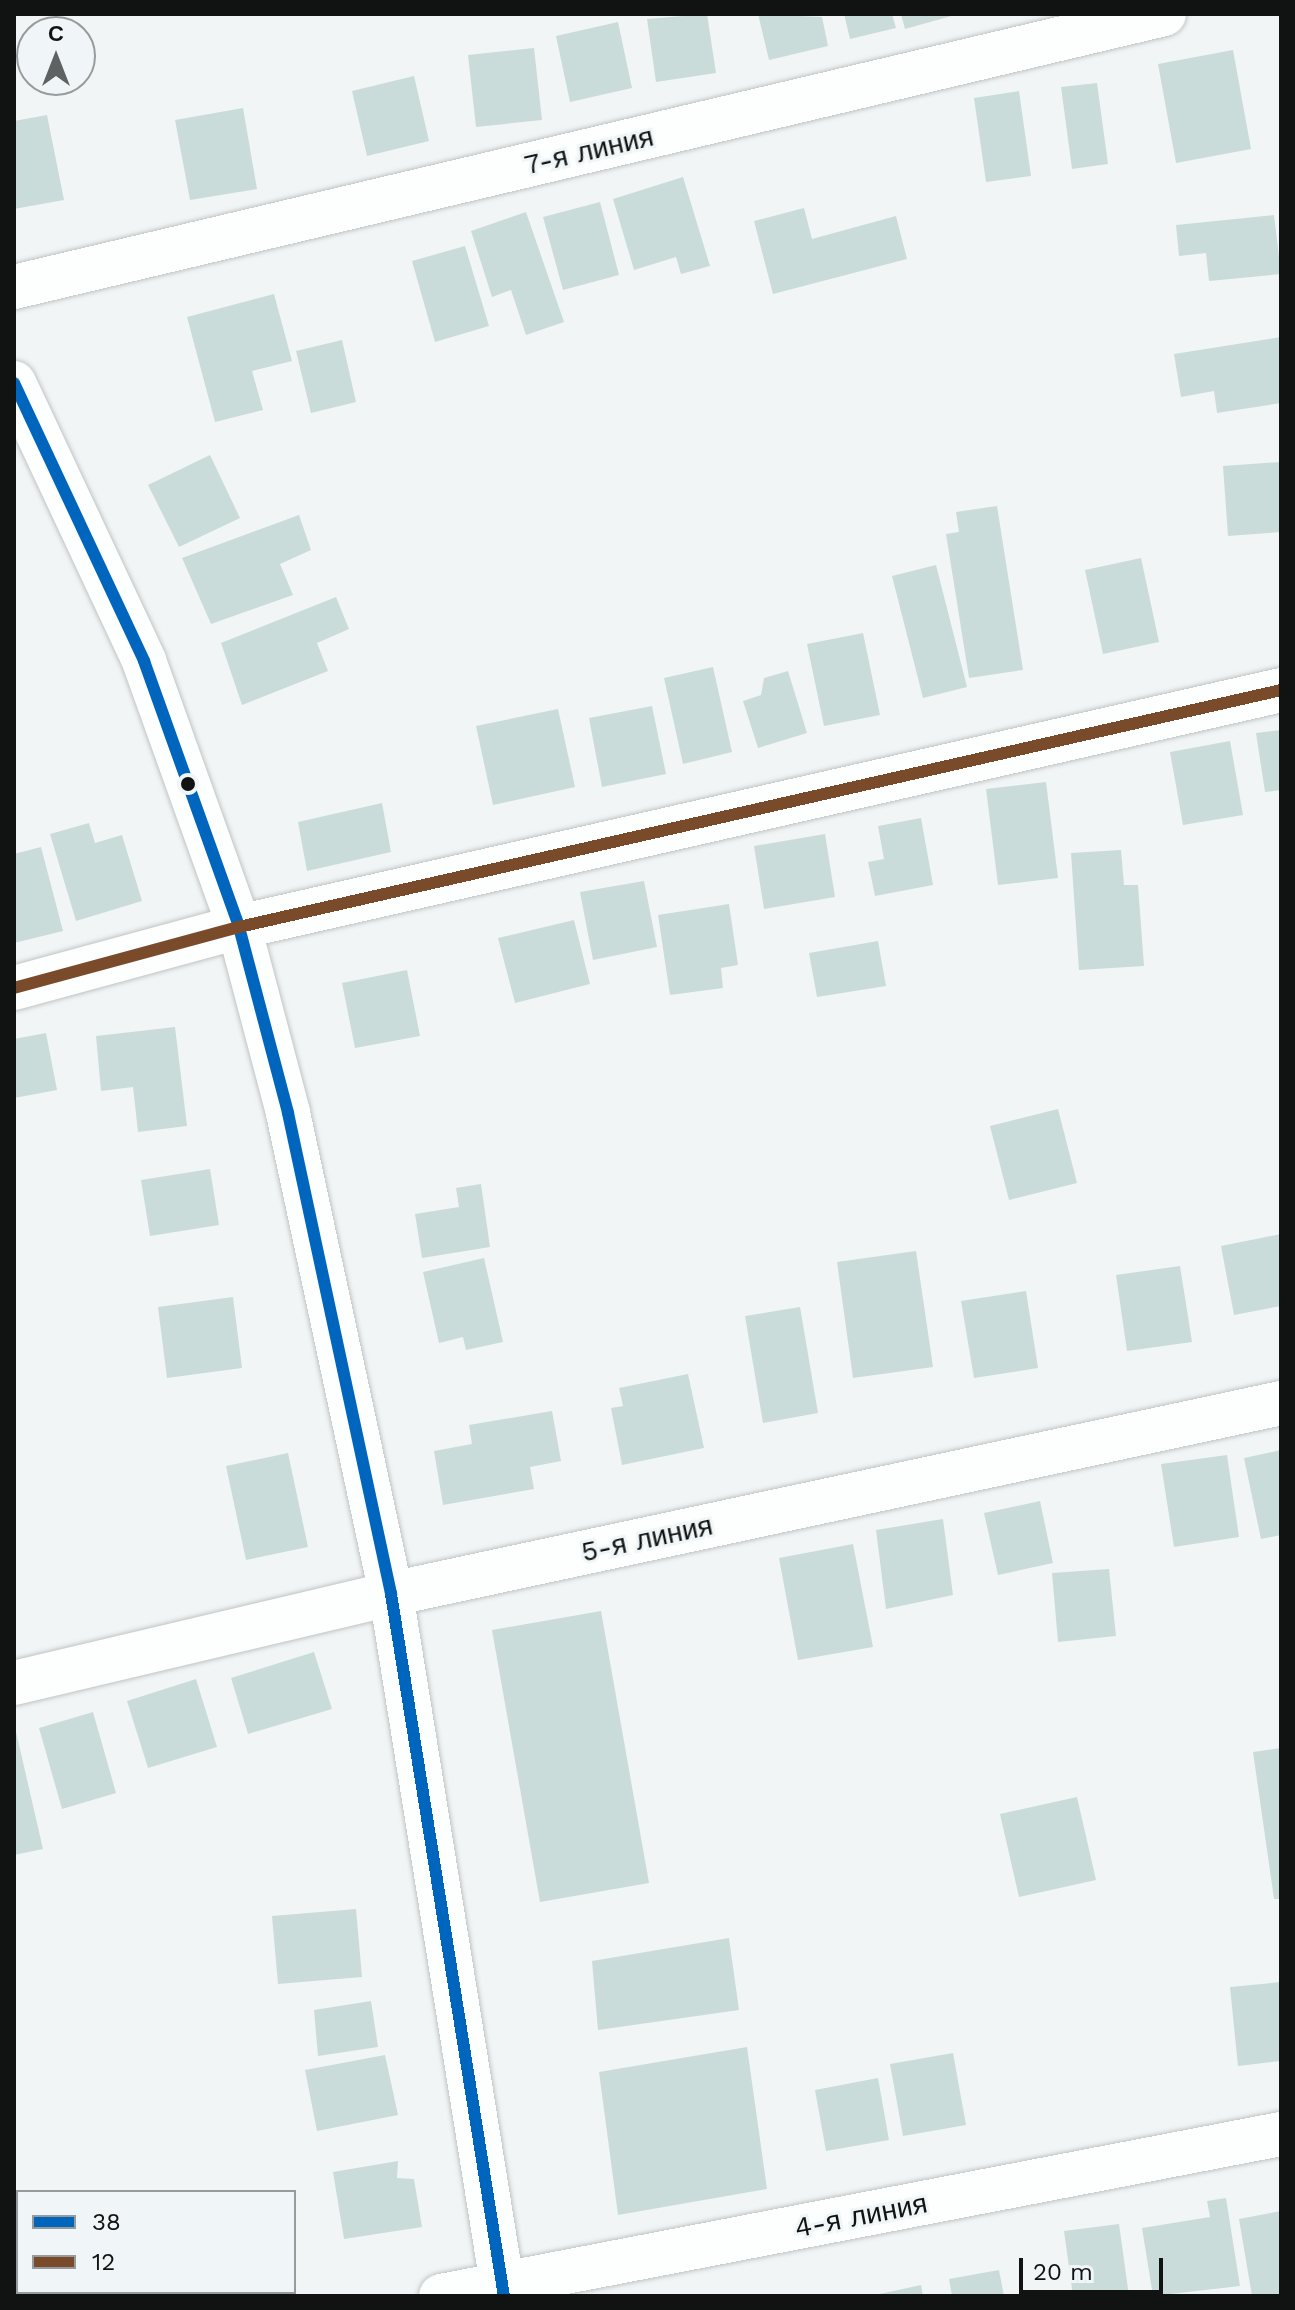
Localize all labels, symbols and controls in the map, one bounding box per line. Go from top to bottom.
north arrow [16,16,96,96]
text: С [48,21,64,46]
street label: 7-я линия [521,120,657,182]
unlabelled marker [180,776,196,792]
street label: 5-я линия [578,1509,716,1569]
street label: 4-я линия [792,2187,930,2245]
legend [16,2190,296,2294]
text: 38 [92,2208,121,2236]
scale bar [1023,2242,1167,2292]
text: 12 [92,2248,115,2276]
text: 20 m [1033,2258,1093,2286]

